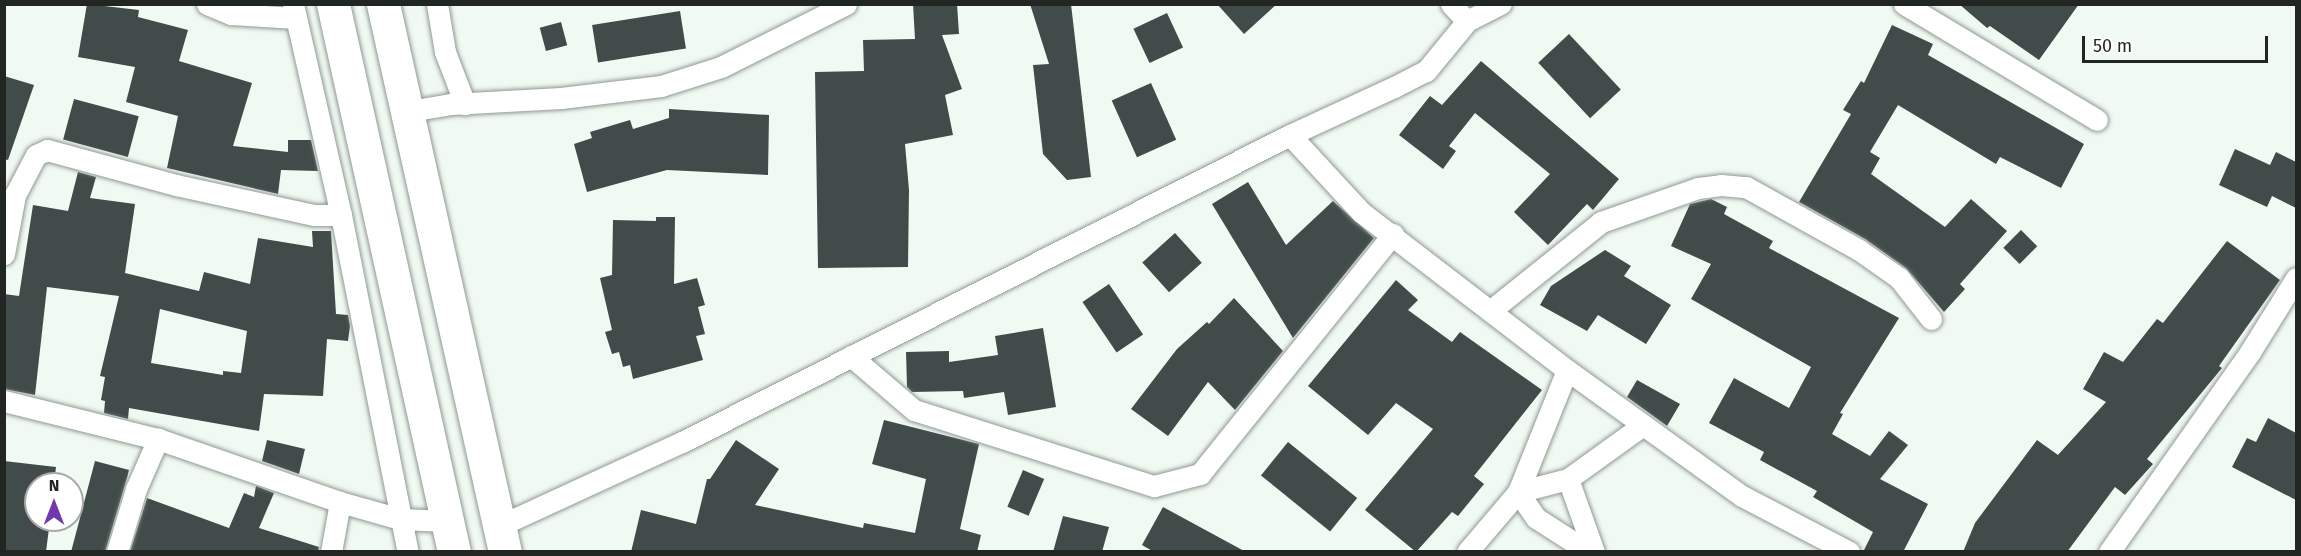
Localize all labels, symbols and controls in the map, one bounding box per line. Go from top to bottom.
scale bar [2085,24,2271,62]
text: 50 m [2093,35,2132,57]
north arrow [24,472,84,532]
text: N [49,476,59,495]

